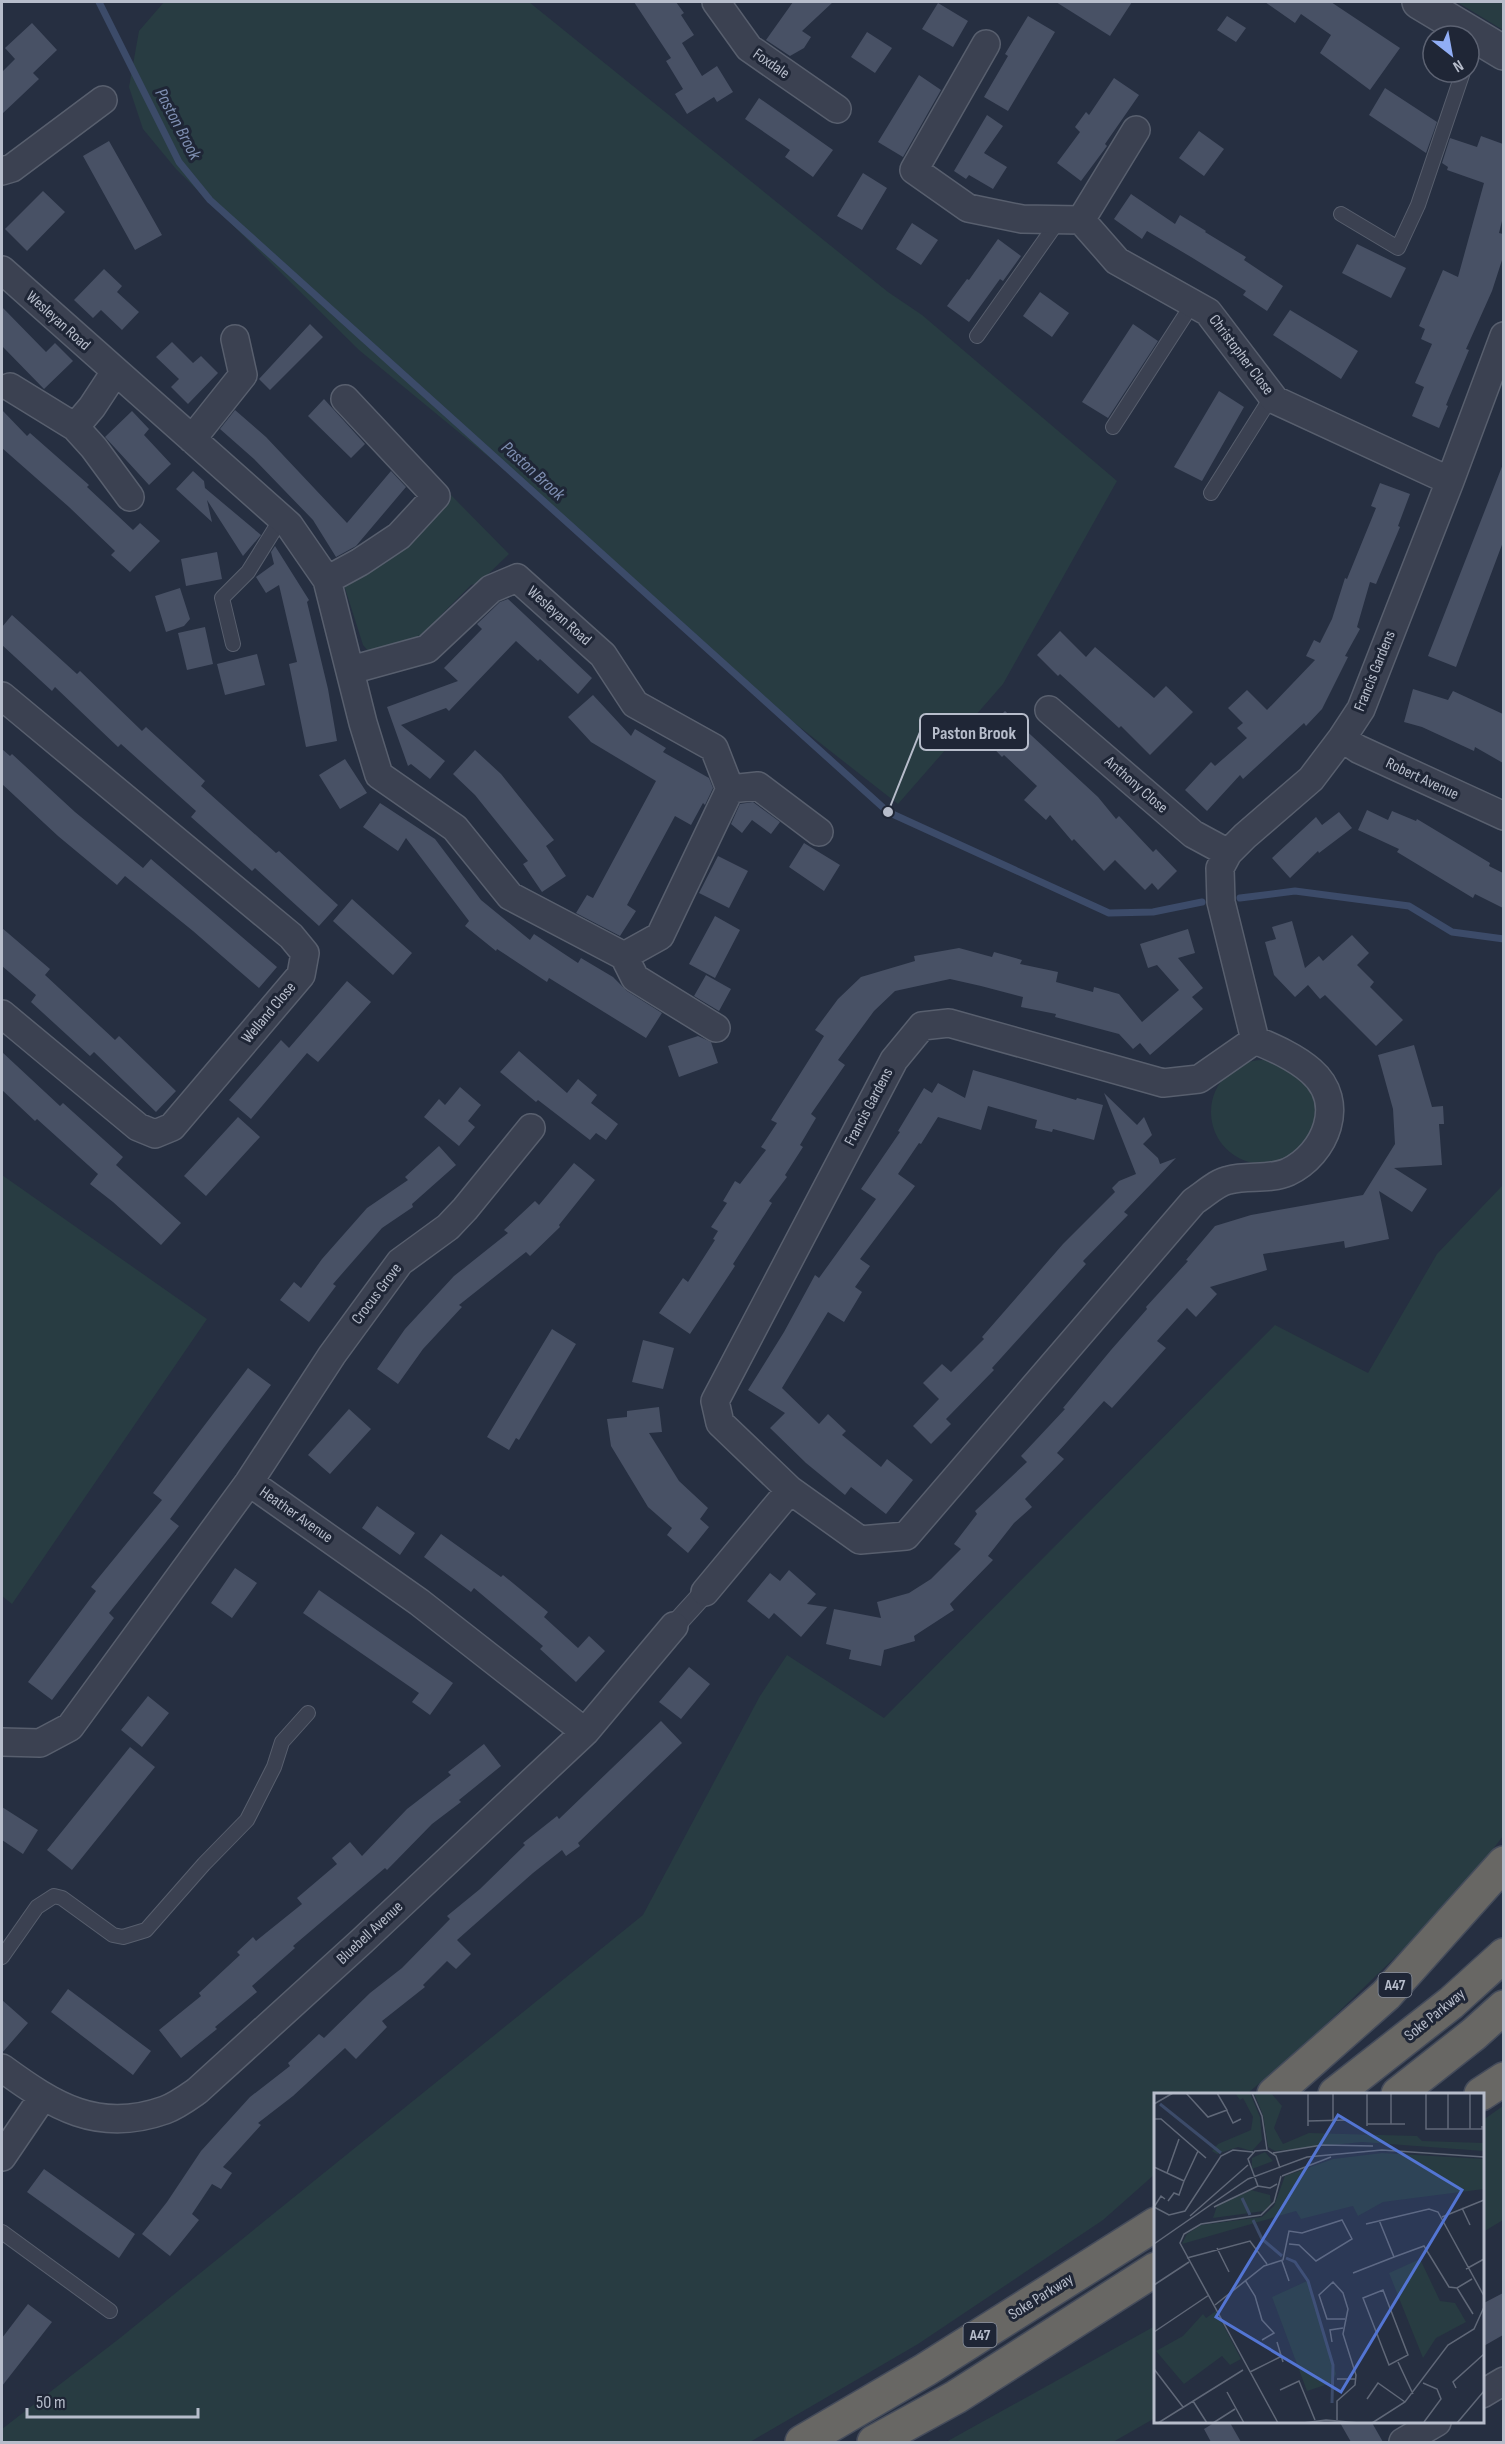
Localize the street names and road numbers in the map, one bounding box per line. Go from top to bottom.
street label: Foxdale [749,45,793,83]
street label: Wesleyan Road [22,287,94,355]
street label: Christopher Close [1205,311,1277,399]
street label: Wesleyan Road [523,582,595,650]
street label: Francis Gardens [1350,628,1400,714]
street label: Anthony Close [1100,752,1172,818]
street label: Robert Avenue [1383,754,1461,804]
street label: Welland Close [238,978,300,1048]
street label: Francis Gardens [841,1065,897,1149]
street label: Crocus Grove [348,1260,406,1328]
street label: Heather Avenue [256,1483,336,1547]
street label: Bluebell Avenue [333,1897,407,1969]
road number: A47 [1378,1973,1412,1997]
street label: Soke Parkway [1401,1985,1469,2045]
street label: Soke Parkway [1005,2270,1077,2324]
road number: A47 [964,2323,996,2347]

